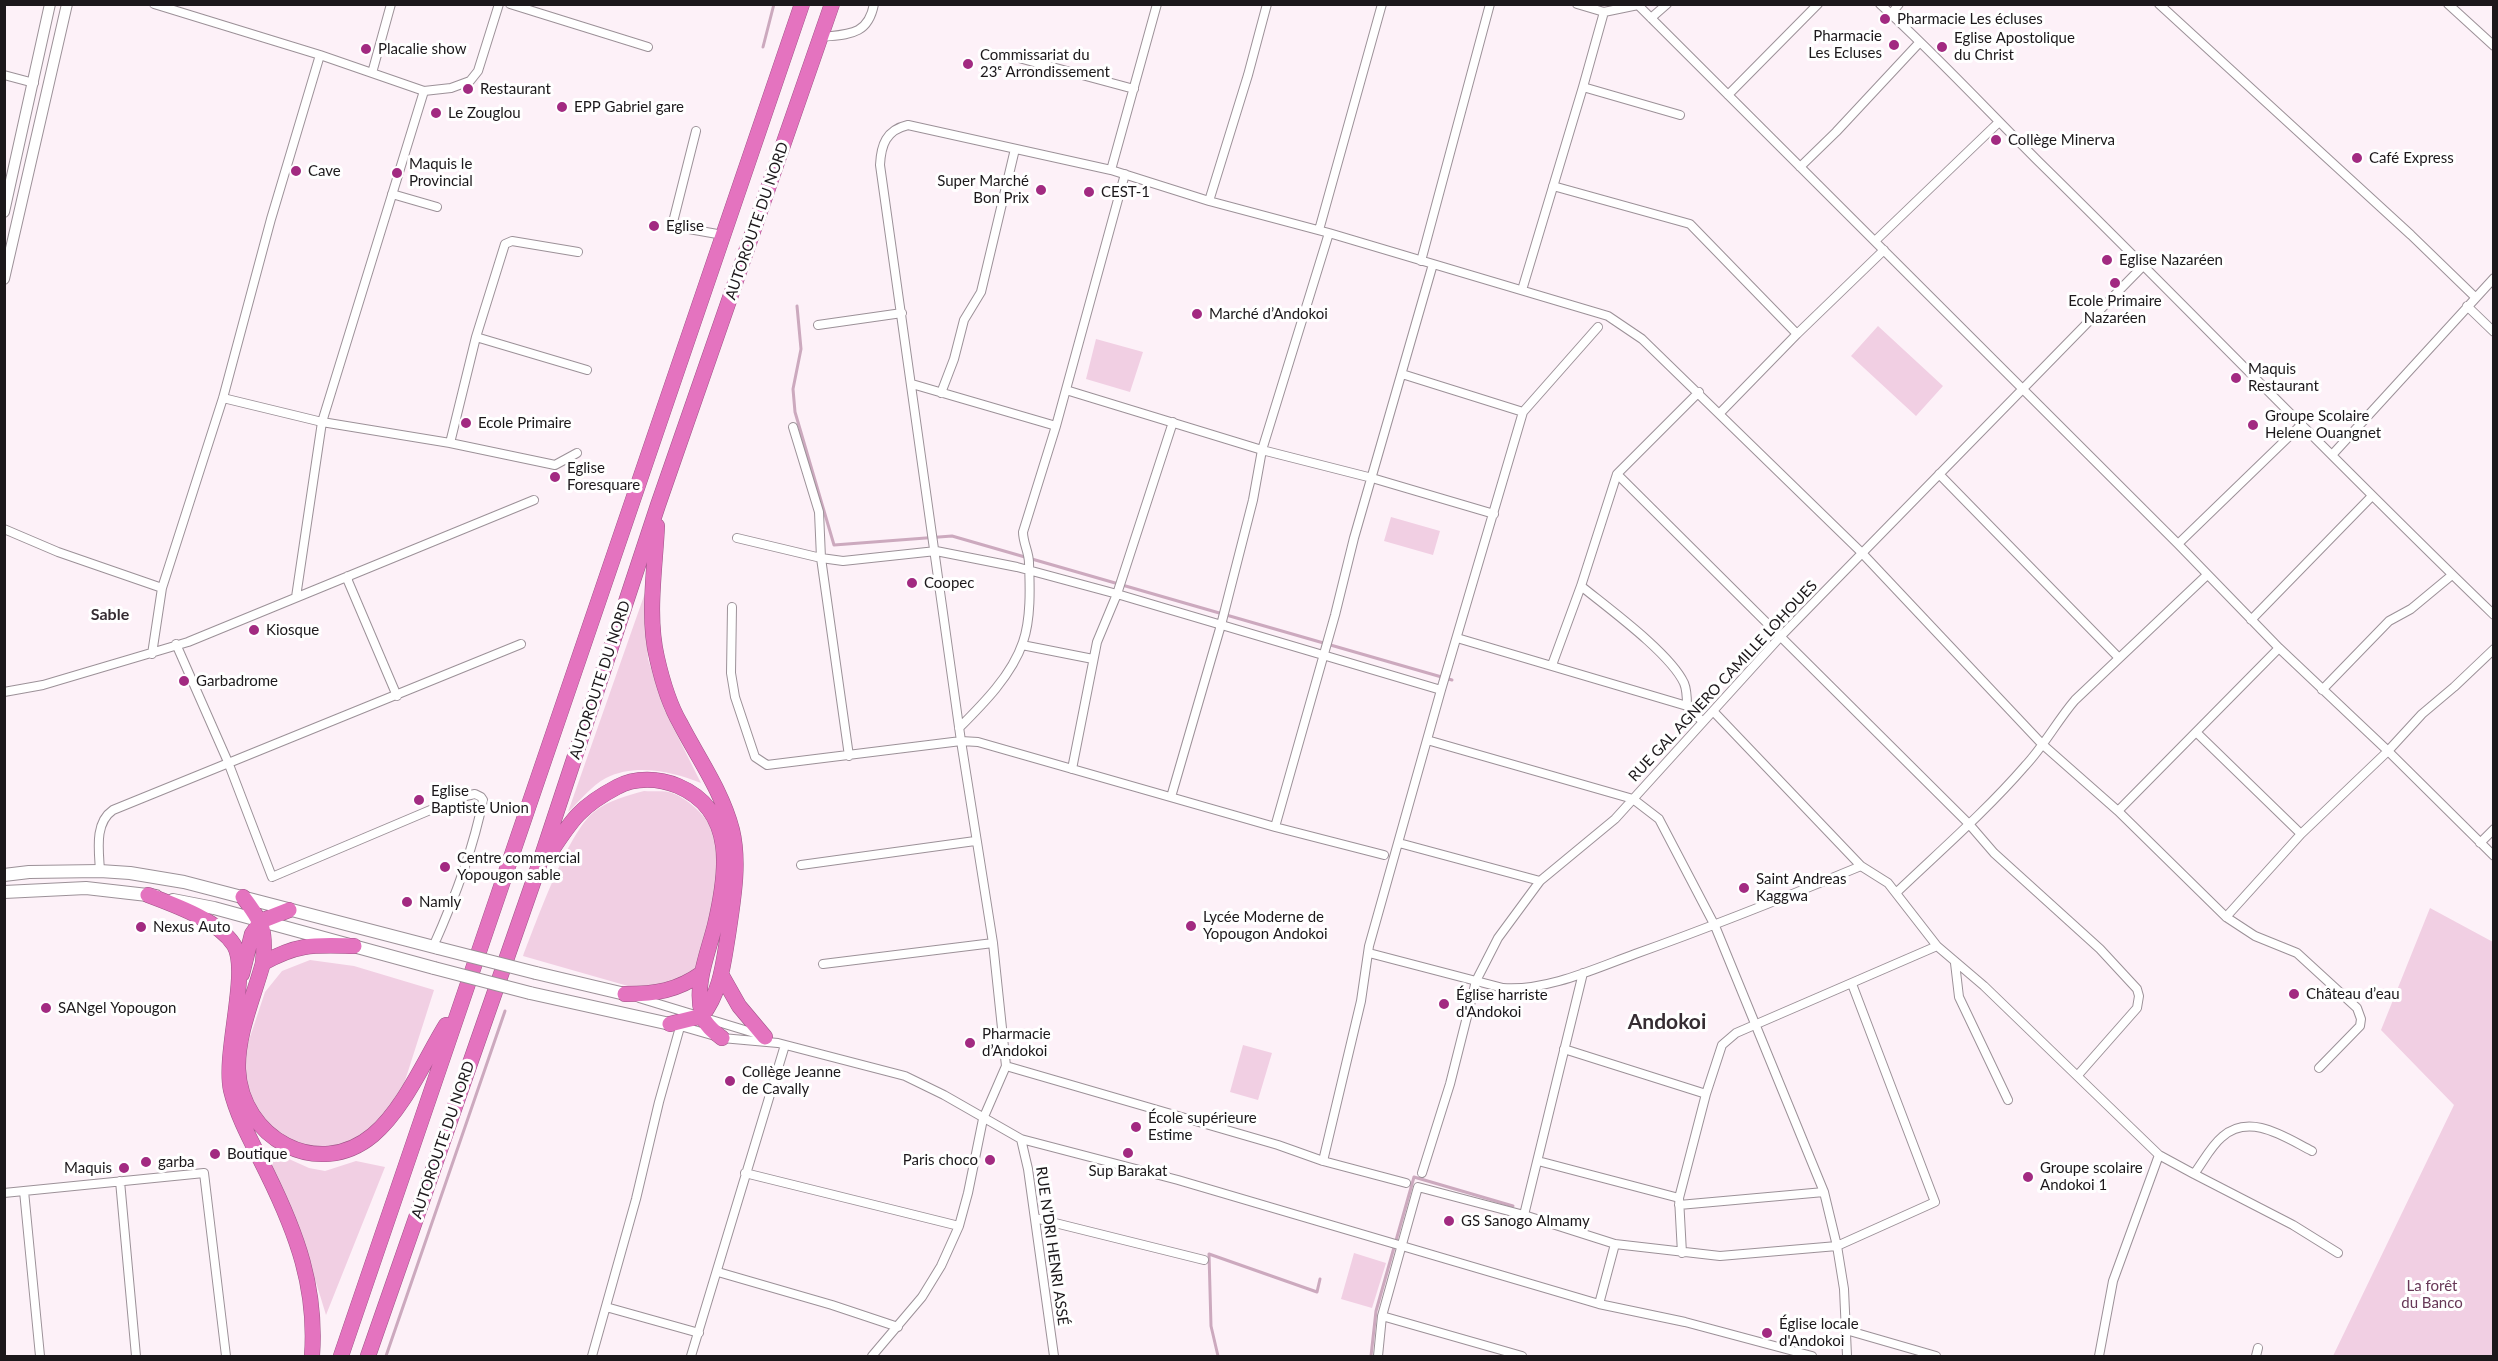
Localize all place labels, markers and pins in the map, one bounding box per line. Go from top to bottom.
place label: Pharmacie Les écluses [1897,10,2043,28]
marker: Pharmacie Les écluses [1878,12,1892,26]
place label: Pharmacie Les Ecluses [1808,27,1882,62]
place label: Eglise Apostolique du Christ [1954,29,2075,64]
marker: Pharmacie Les Ecluses [1887,38,1901,52]
place label: Placalie show [378,40,467,58]
marker: Eglise Apostolique du Christ [1935,40,1949,54]
marker: Placalie show [359,42,373,56]
place label: Commissariat du 23ᵉ Arrondissement [980,46,1110,81]
marker: Commissariat du 23ᵉ Arrondissement [961,57,975,71]
place label: Restaurant [480,80,551,98]
marker: Restaurant [461,82,475,96]
place label: EPP Gabriel gare [574,98,684,116]
marker: EPP Gabriel gare [555,100,569,114]
place label: Le Zouglou [448,104,521,122]
marker: Le Zouglou [429,106,443,120]
place label: Collège Minerva [2008,131,2115,149]
marker: Collège Minerva [1989,133,2003,147]
place label: Café Express [2369,149,2454,167]
marker: Café Express [2350,151,2364,165]
place label: Maquis le Provincial [409,155,473,190]
place label: Cave [308,162,341,180]
marker: Cave [289,164,303,178]
marker: Maquis le Provincial [390,166,404,180]
place label: Super Marché Bon Prix [937,172,1029,207]
marker: Super Marché Bon Prix [1034,183,1048,197]
place label: CEST-1 [1101,183,1150,201]
marker: CEST-1 [1082,185,1096,199]
place label: Eglise [666,217,704,235]
marker: Eglise [647,219,661,233]
place label: Eglise Nazaréen [2119,251,2223,269]
marker: Eglise Nazaréen [2100,253,2114,267]
marker: Ecole Primaire Nazaréen [2108,276,2122,290]
place label: Ecole Primaire Nazaréen [2068,292,2162,327]
place label: Marché d’Andokoi [1209,305,1328,323]
marker: Marché d’Andokoi [1190,307,1204,321]
place label: Maquis Restaurant [2248,360,2319,395]
marker: Maquis Restaurant [2229,371,2243,385]
place label: Groupe Scolaire Helene Ouangnet [2265,407,2381,442]
place label: Ecole Primaire [478,414,572,432]
marker: Ecole Primaire [459,416,473,430]
marker: Groupe Scolaire Helene Ouangnet [2246,418,2260,432]
place label: Eglise Foresquare [567,459,640,494]
marker: Eglise Foresquare [548,470,562,484]
place label: Coopec [924,574,974,592]
marker: Coopec [905,576,919,590]
place label: Kiosque [266,621,319,639]
marker: Kiosque [247,623,261,637]
place label: Garbadrome [196,672,278,690]
marker: Garbadrome [177,674,191,688]
place label: Eglise Baptiste Union [431,782,529,817]
marker: Eglise Baptiste Union [412,793,426,807]
place label: Centre commercial Yopougon sable [457,849,580,884]
marker: Centre commercial Yopougon sable [438,860,452,874]
place label: Saint Andreas Kaggwa [1756,870,1846,905]
marker: Saint Andreas Kaggwa [1737,881,1751,895]
place label: Namly [419,893,461,911]
marker: Namly [400,895,414,909]
place label: Lycée Moderne de Yopougon Andokoi [1203,908,1328,943]
place label: Nexus Auto [153,918,230,936]
marker: Lycée Moderne de Yopougon Andokoi [1184,919,1198,933]
marker: Nexus Auto [134,920,148,934]
place label: Château d’eau [2306,985,2400,1003]
place label: Église harriste d'Andokoi [1456,986,1548,1021]
marker: Château d’eau [2287,987,2301,1001]
marker: Église harriste d'Andokoi [1437,997,1451,1011]
place label: SANgel Yopougon [58,999,176,1017]
marker: SANgel Yopougon [39,1001,53,1015]
place label: Pharmacie d’Andokoi [982,1025,1051,1060]
marker: Pharmacie d’Andokoi [963,1036,977,1050]
place label: Collège Jeanne de Cavally [742,1063,841,1098]
marker: Collège Jeanne de Cavally [723,1074,737,1088]
place label: École supérieure Estime [1148,1109,1257,1144]
marker: École supérieure Estime [1129,1120,1143,1134]
place label: Boutique [227,1145,287,1163]
marker: Sup Barakat [1121,1146,1135,1160]
marker: Boutique [208,1147,222,1161]
place label: Paris choco [903,1151,978,1169]
place label: garba [158,1153,195,1171]
marker: Paris choco [983,1153,997,1167]
marker: garba [139,1155,153,1169]
place label: Maquis [64,1159,112,1177]
place label: Groupe scolaire Andokoi 1 [2040,1159,2143,1194]
marker: Maquis [117,1161,131,1175]
place label: Sup Barakat [1089,1162,1167,1180]
marker: Groupe scolaire Andokoi 1 [2021,1170,2035,1184]
place label: GS Sanogo Almamy [1461,1212,1590,1230]
marker: GS Sanogo Almamy [1442,1214,1456,1228]
place label: Église locale d'Andokoi [1779,1315,1859,1350]
marker: Église locale d'Andokoi [1760,1326,1774,1340]

